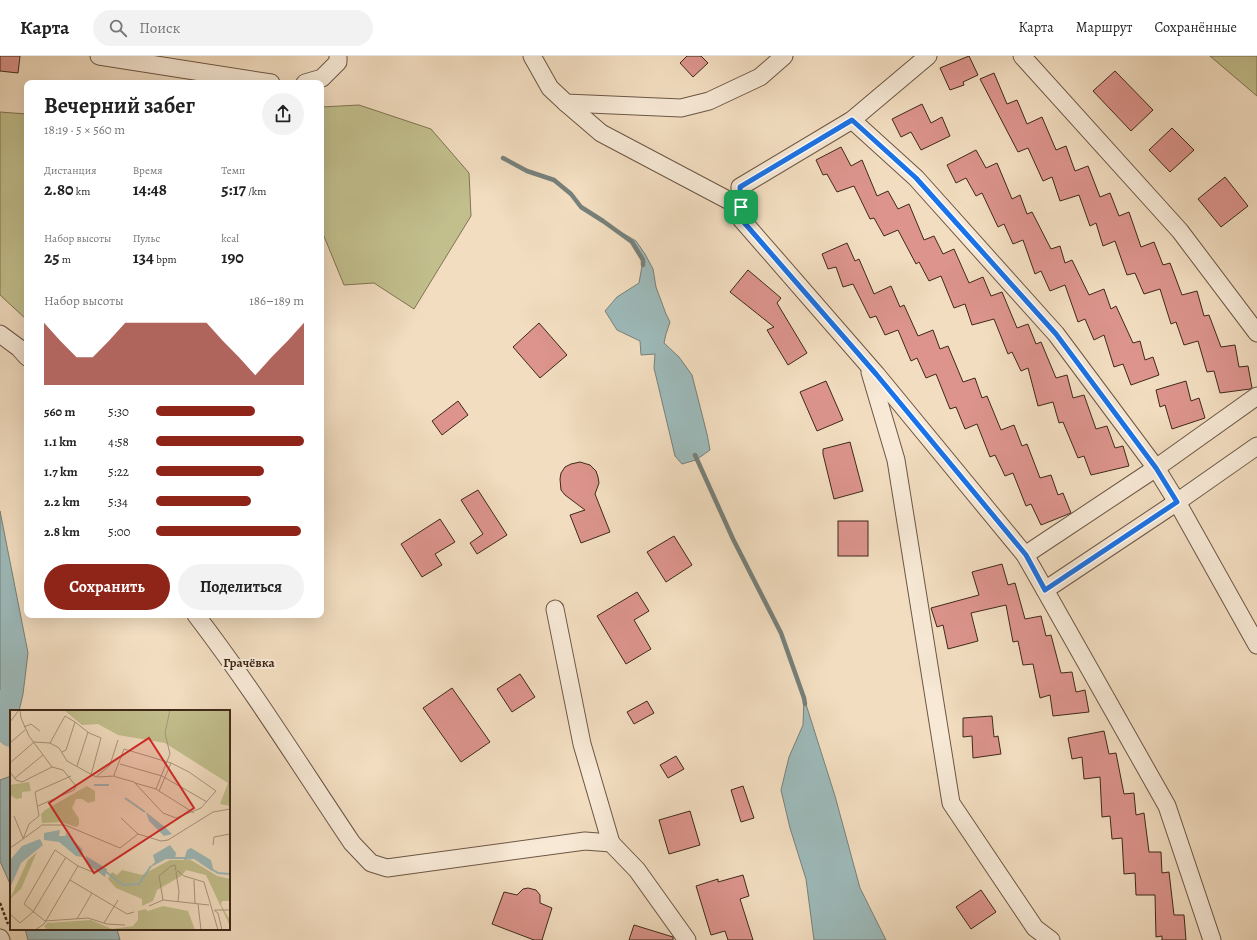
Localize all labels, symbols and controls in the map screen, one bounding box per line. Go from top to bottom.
search box [93,10,373,46]
text: Карта [20,15,69,41]
icon: search [107,17,129,39]
text: Поиск [139,18,180,38]
text: Карта [1019,18,1054,37]
text: Маршрут [1076,18,1132,37]
text: Сохранённые [1154,18,1237,37]
text: Вечерний забег [44,91,195,121]
button: share [262,93,304,135]
text: 18:19 · 5 × 560 m [44,121,125,138]
text: Дистанция [44,163,96,178]
text: Время [133,163,163,178]
text: Темп [221,163,245,178]
text: 2.80 [44,178,74,201]
text: 14:48 [133,178,167,201]
text: 5:17 [221,178,246,201]
text: km [74,184,90,199]
text: /km [246,184,266,199]
pin [724,190,758,224]
icon: arrive [730,196,752,218]
text: Набор высоты [44,231,111,246]
text: Пульс [133,231,160,246]
text: kcal [221,231,239,246]
text: 25 [44,246,59,269]
text: 134 [133,246,154,269]
text: 190 [221,246,244,269]
text: m [59,252,71,267]
text: bpm [154,252,177,267]
text: Набор высоты [44,292,124,309]
text: 186–189 m [249,292,304,309]
text: 560 m [44,403,75,420]
text: 5:30 [108,403,129,420]
text: 1.1 km [44,433,77,450]
text: 4:58 [108,433,129,450]
text: 1.7 km [44,463,78,480]
text: 5:22 [108,463,129,480]
text: 2.2 km [44,493,80,510]
text: 5:34 [108,493,128,510]
text: 2.8 km [44,523,80,540]
text: 5:00 [108,523,131,540]
button: Сохранить [44,564,170,610]
button: Поделиться [178,564,304,610]
district label: Грачёвка [223,654,276,671]
inset map [10,710,230,930]

